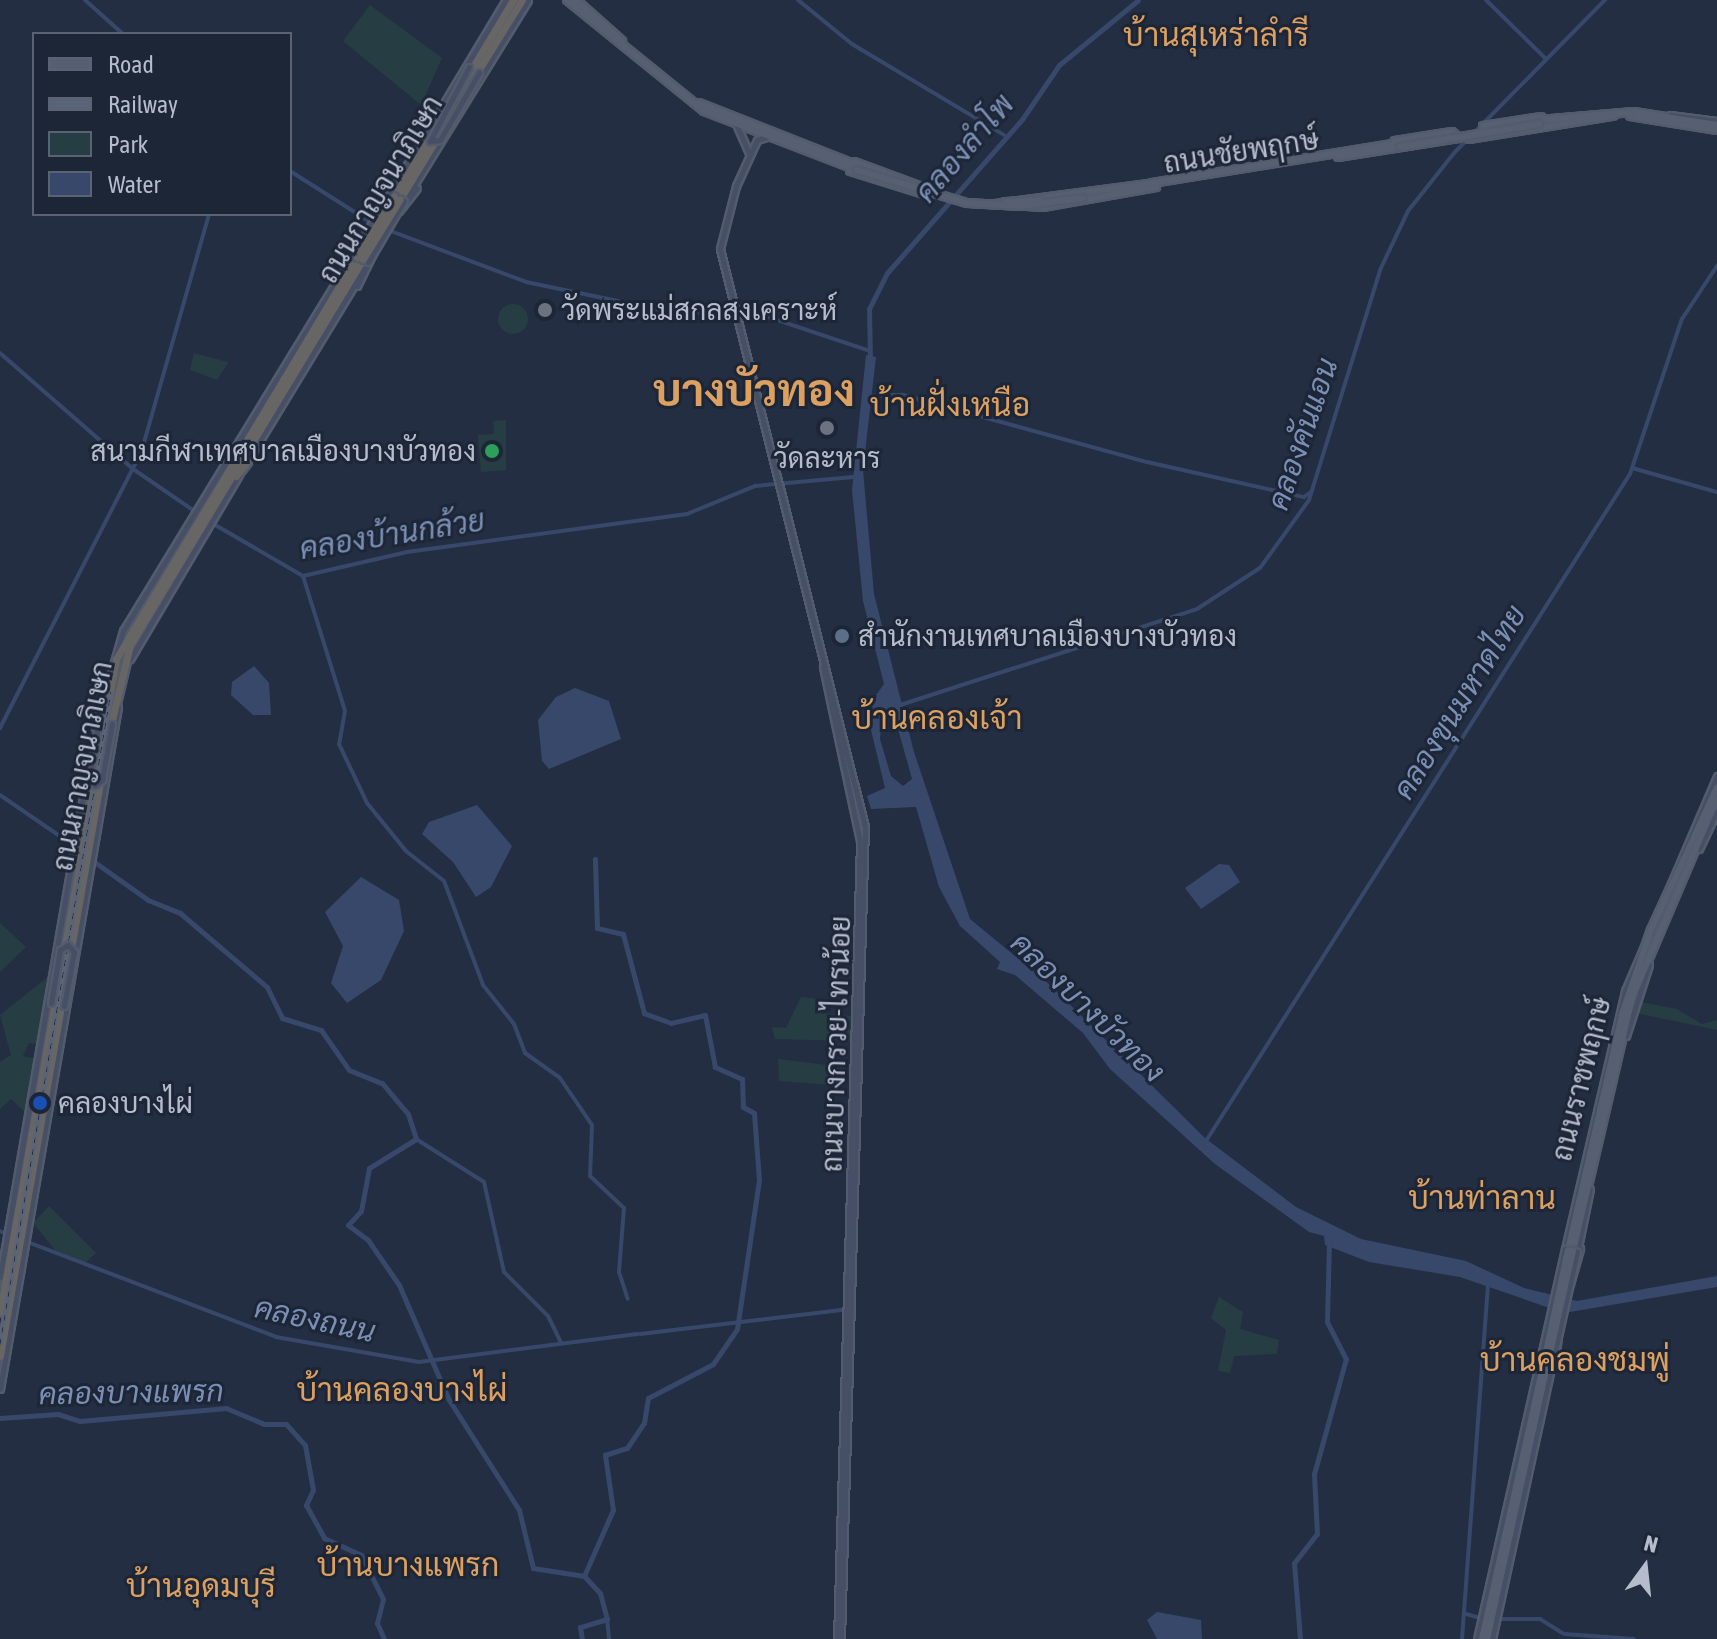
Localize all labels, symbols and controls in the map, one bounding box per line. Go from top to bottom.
district label: บ้านสุเหร่าลำรี [1123,16,1309,54]
legend [32,32,292,216]
text: Road [108,51,154,78]
water label: คลองลำโพ [907,87,1021,209]
street label: ถนนกาญจนาภิเษก [311,89,449,289]
text: Railway [108,91,178,118]
street label: ถนนชัยพฤกษ์ [1161,122,1321,180]
text: Park [108,131,148,158]
text: Water [108,171,161,198]
place label: วัดพระแม่สกลสงเคราะห์ [561,293,837,327]
marker: วัดพระแม่สกลสงเคราะห์ [536,301,554,319]
water label: คลองคันแอน [1259,353,1345,515]
district label: บางบัวทอง [653,364,855,416]
district label: บ้านฝั่งเหนือ [870,386,1030,424]
marker: วัดละหาร [818,419,836,437]
place label: สนามกีฬาเทศบาลเมืองบางบัวทอง [90,434,476,468]
place label: วัดละหาร [773,441,881,475]
marker: สนามกีฬาเทศบาลเมืองบางบัวทอง [483,442,501,460]
water label: คลองบ้านกล้วย [297,502,487,566]
water label: คลองขุนมหาดไทย [1385,598,1533,806]
place label: สำนักงานเทศบาลเมืองบางบัวทอง [858,619,1237,653]
marker: สำนักงานเทศบาลเมืองบางบัวทอง [833,627,851,645]
street label: ถนนกาญจนาภิเษก [45,658,119,874]
district label: บ้านคลองเจ้า [852,699,1022,737]
street label: ถนนบางกรวย-ไทรน้อย [815,915,857,1173]
water label: คลองบางบัวทอง [1004,925,1172,1089]
street label: ถนนราชพฤกษ์ [1544,994,1618,1164]
place label: คลองบางไผ่ [58,1086,193,1120]
marker: คลองบางไผ่ [29,1092,51,1114]
district label: บ้านท่าลาน [1408,1179,1556,1217]
water label: คลองถนน [251,1289,379,1349]
district label: บ้านคลองชมพู่ [1480,1341,1670,1379]
district label: บ้านคลองบางไผ่ [297,1371,507,1409]
water label: คลองบางแพรก [38,1372,224,1412]
north arrow [1605,1527,1685,1607]
text: N [1642,1530,1661,1558]
district label: บ้านบางแพรก [317,1546,499,1584]
district label: บ้านอุดมบุรี [126,1567,276,1605]

